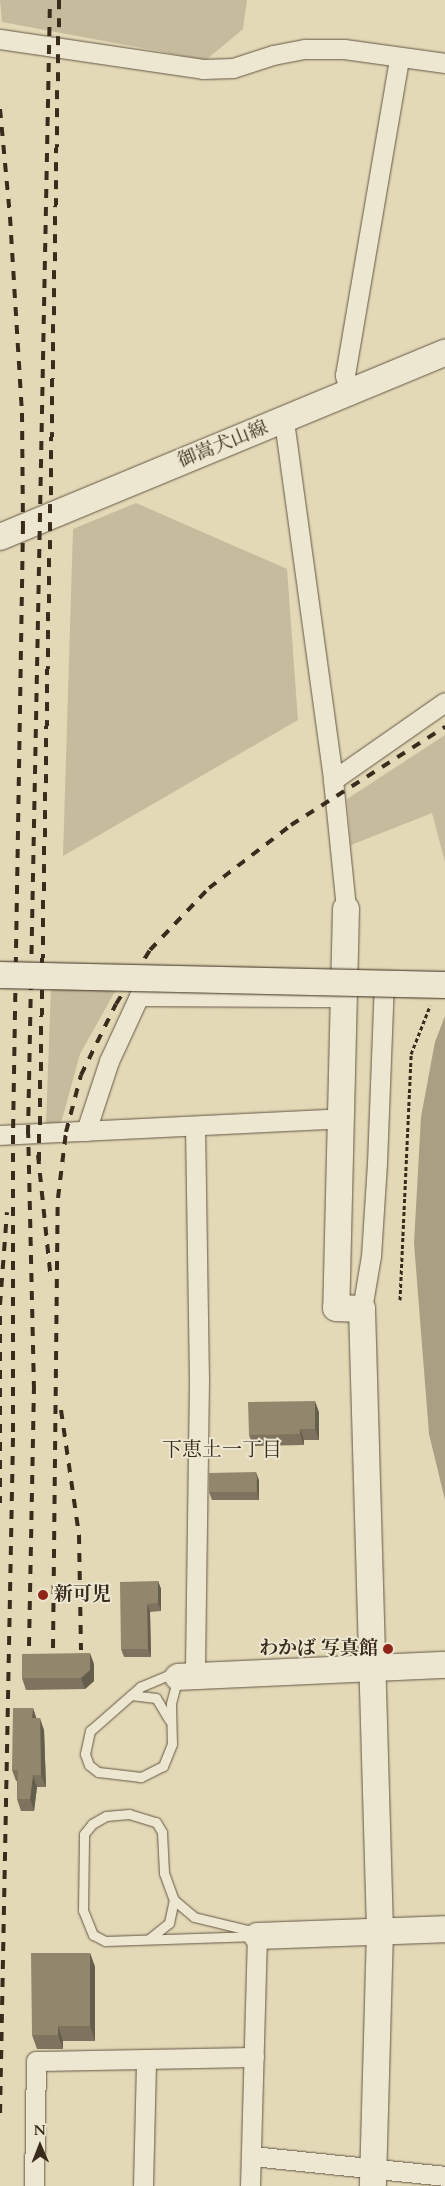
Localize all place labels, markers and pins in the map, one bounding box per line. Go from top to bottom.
place label: 新可児 [54,1584,111,1606]
marker: 新可児 [36,1588,50,1602]
place label: わかば 写真館 [259,1638,378,1660]
marker: わかば 写真館 [382,1643,394,1655]

